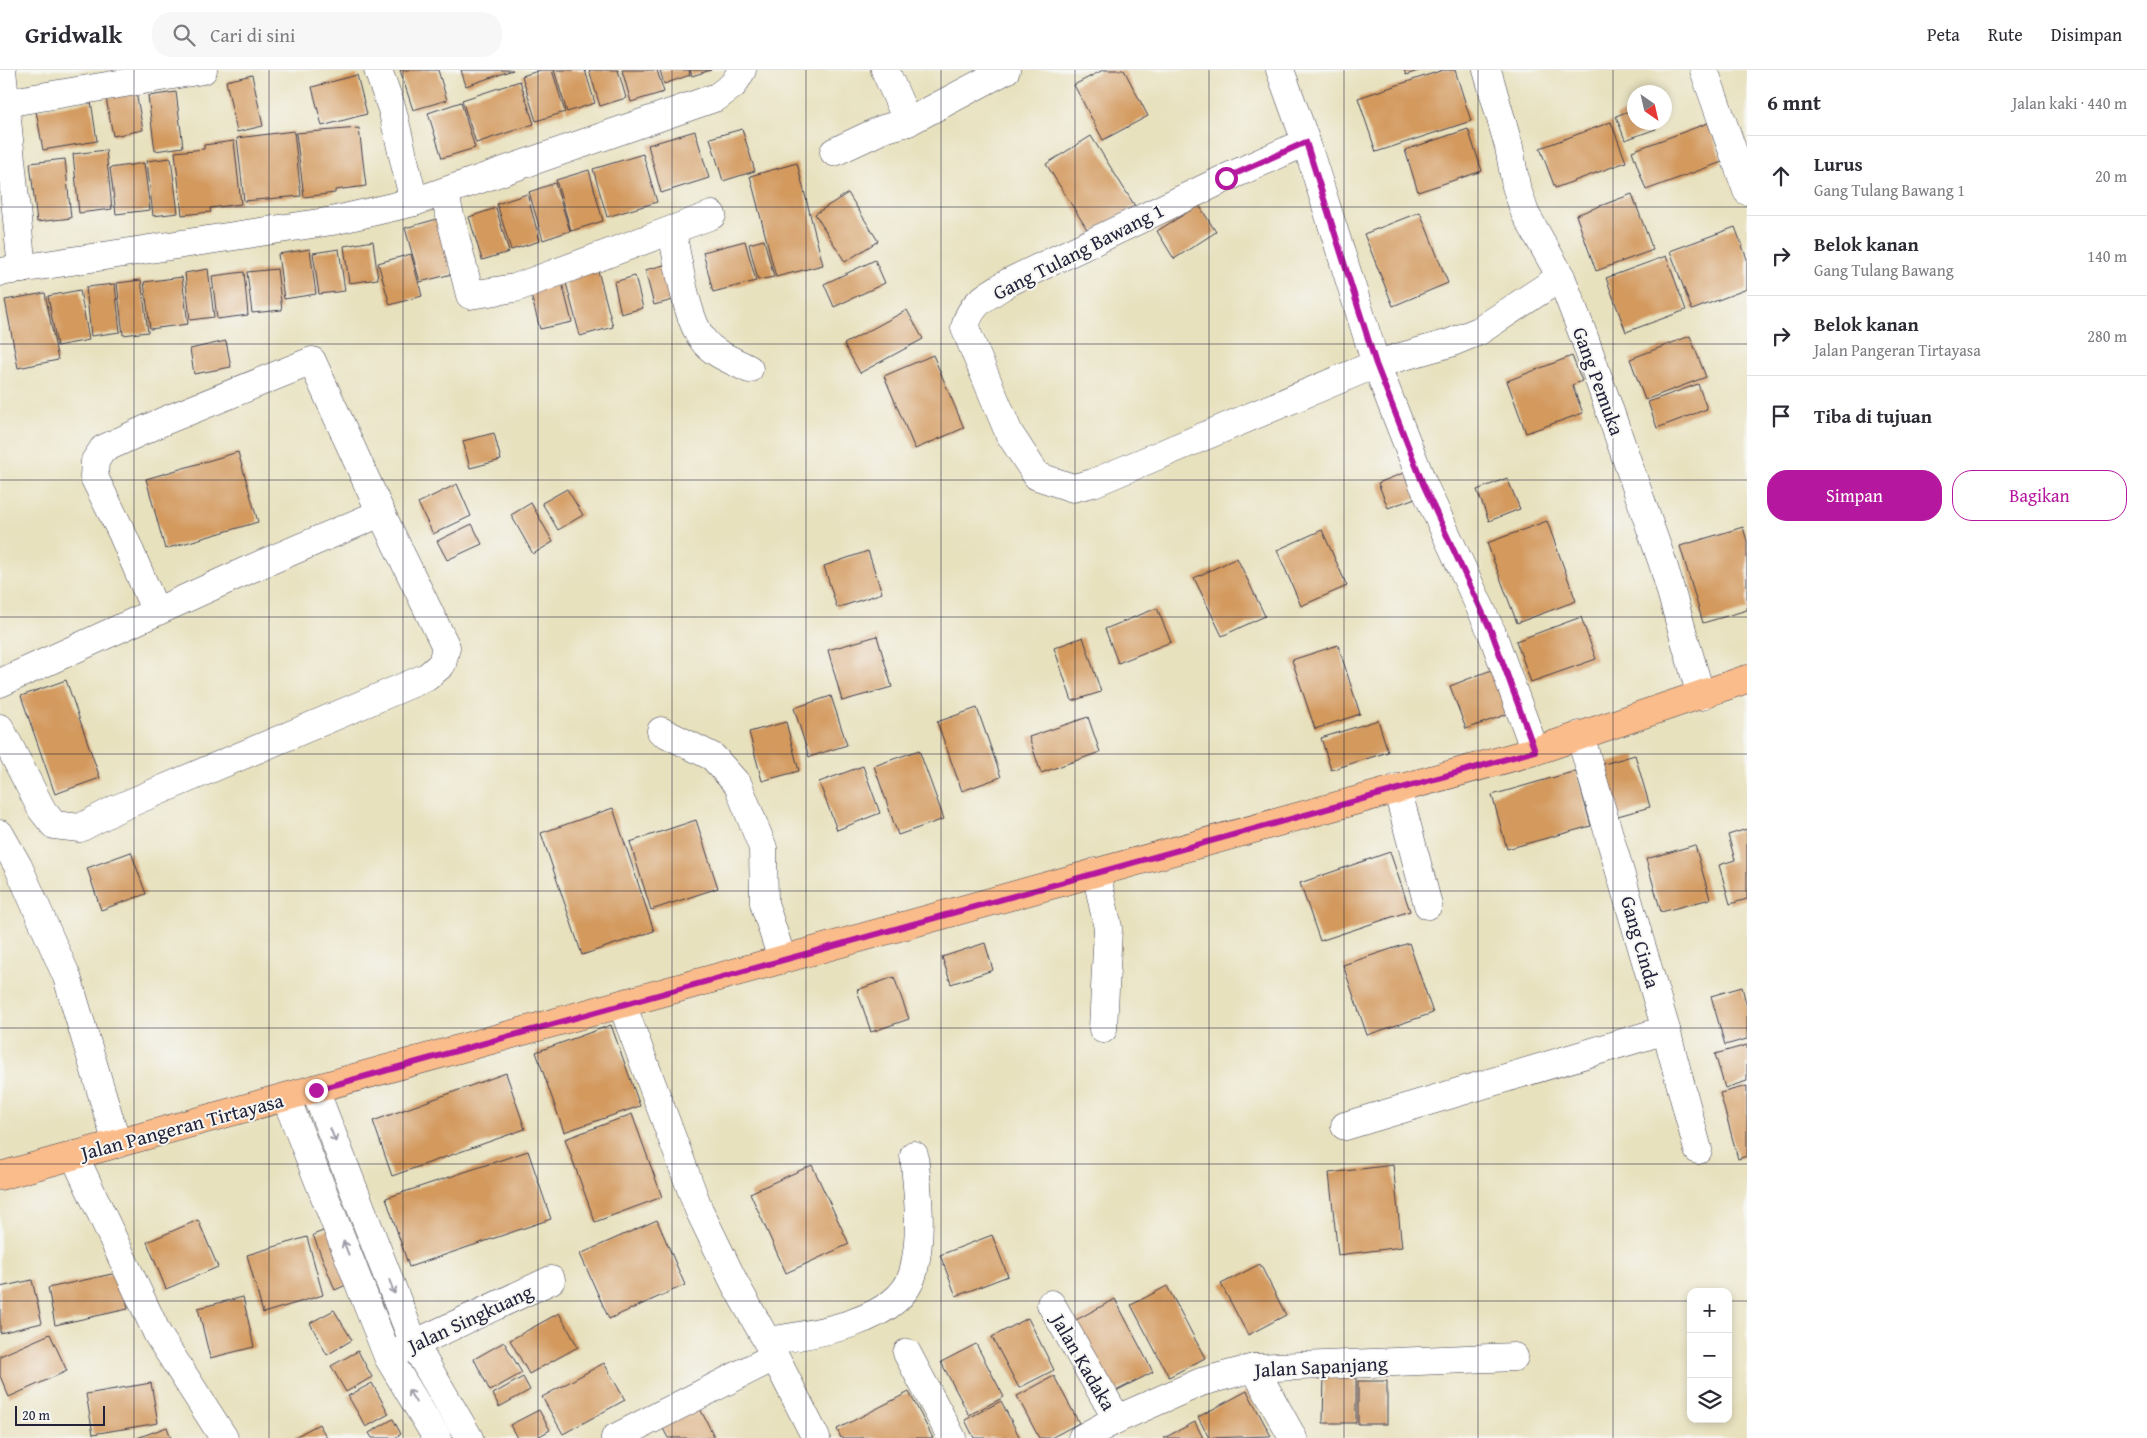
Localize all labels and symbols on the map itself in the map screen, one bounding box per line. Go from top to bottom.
north arrow [1627,85,1672,130]
route start [1215,167,1238,190]
street label: Gang Tulang Bawang 1 [987,195,1169,307]
street label: Gang Pemuka [1566,323,1632,440]
street label: Gang Cinda [1614,893,1668,992]
route end [305,1079,328,1102]
street label: Jalan Pangeran Tirtayasa [75,1085,287,1168]
one-way arrow [329,1127,338,1142]
one-way arrow [341,1241,350,1256]
street label: Jalan Singkuang [400,1276,537,1361]
one-way arrow [388,1279,397,1294]
street label: Jalan Kadaka [1043,1306,1124,1416]
street label: Jalan Sapanjang [1251,1348,1388,1384]
one-way arrow [406,1390,416,1404]
scale bar [15,1403,105,1426]

